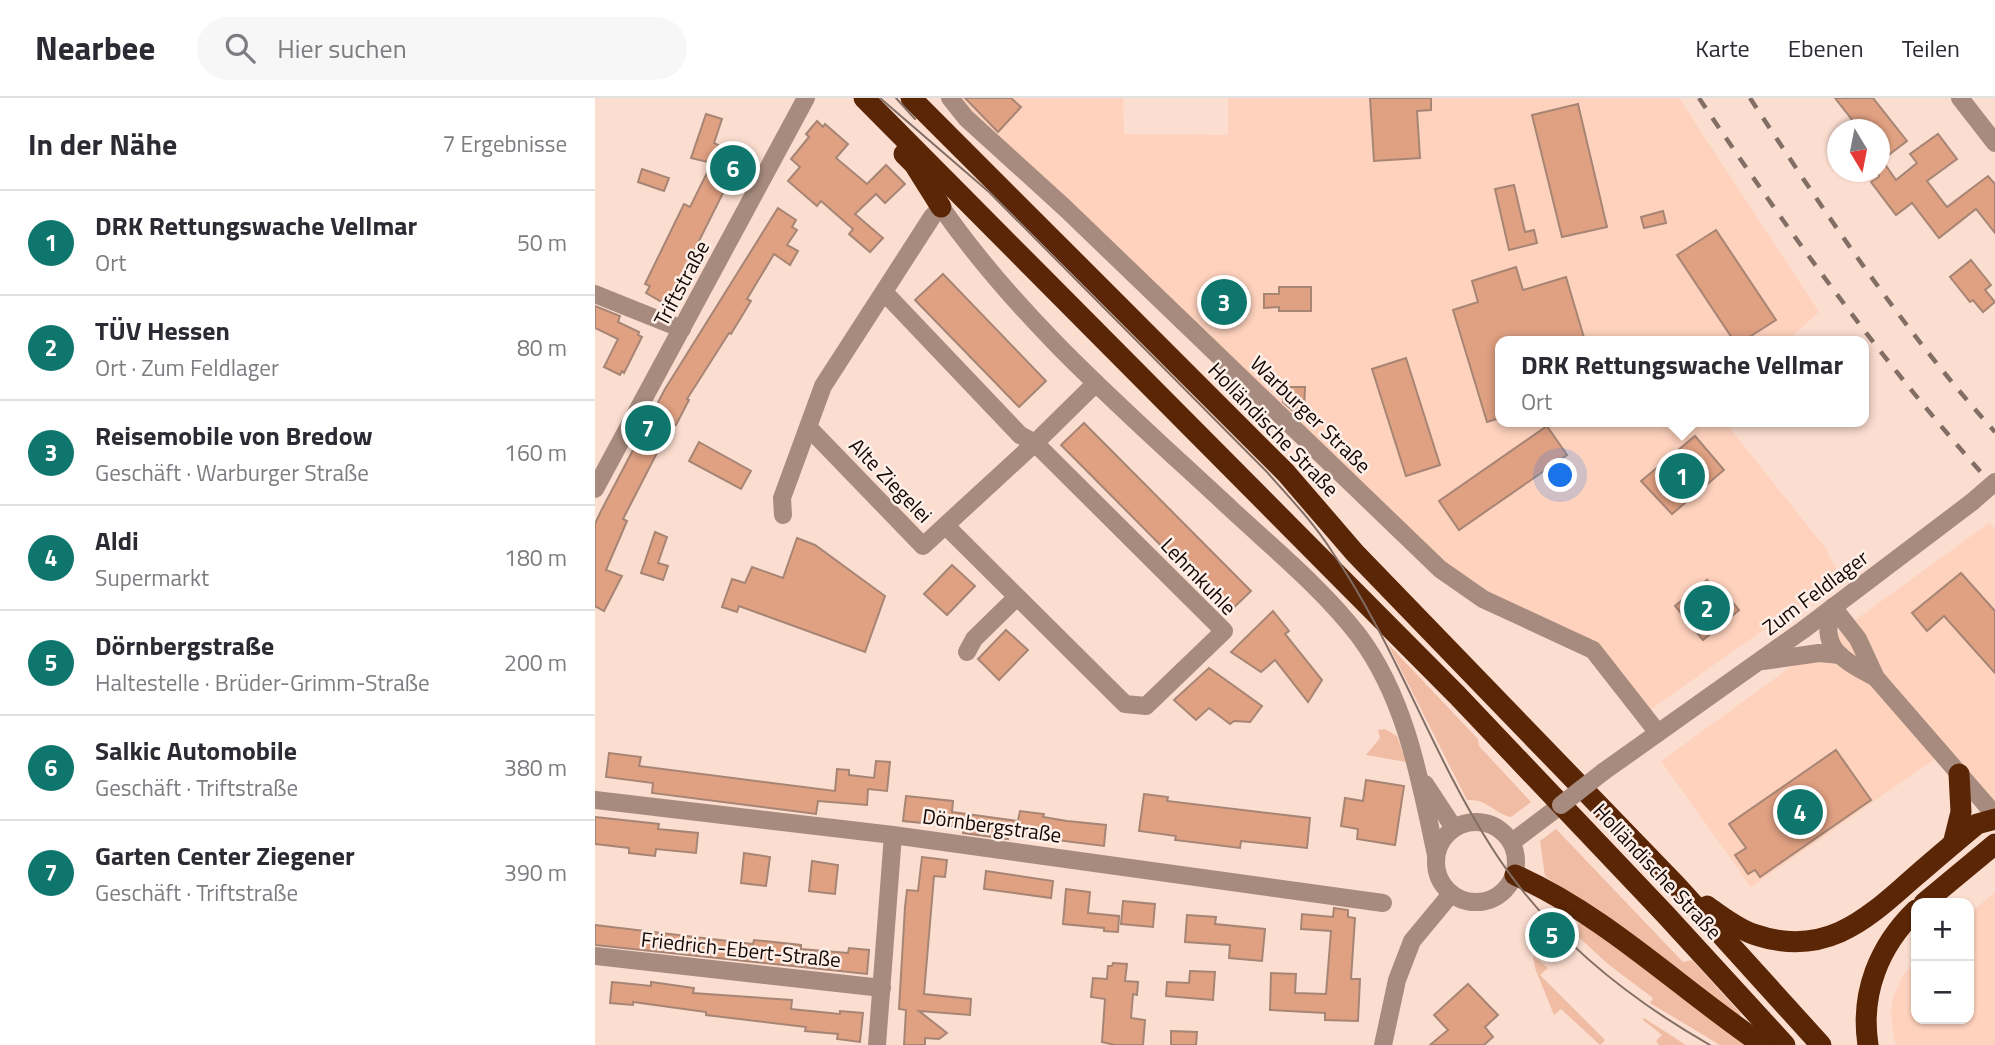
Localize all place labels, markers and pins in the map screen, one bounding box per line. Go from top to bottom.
pin: 6 [710,142,756,194]
pin: 3 [1201,276,1247,328]
pin: 7 [625,402,671,454]
pin: 1 [1659,450,1705,502]
pin: 2 [1684,582,1730,634]
pin: 4 [1777,786,1823,838]
pin: 5 [1529,909,1575,961]

